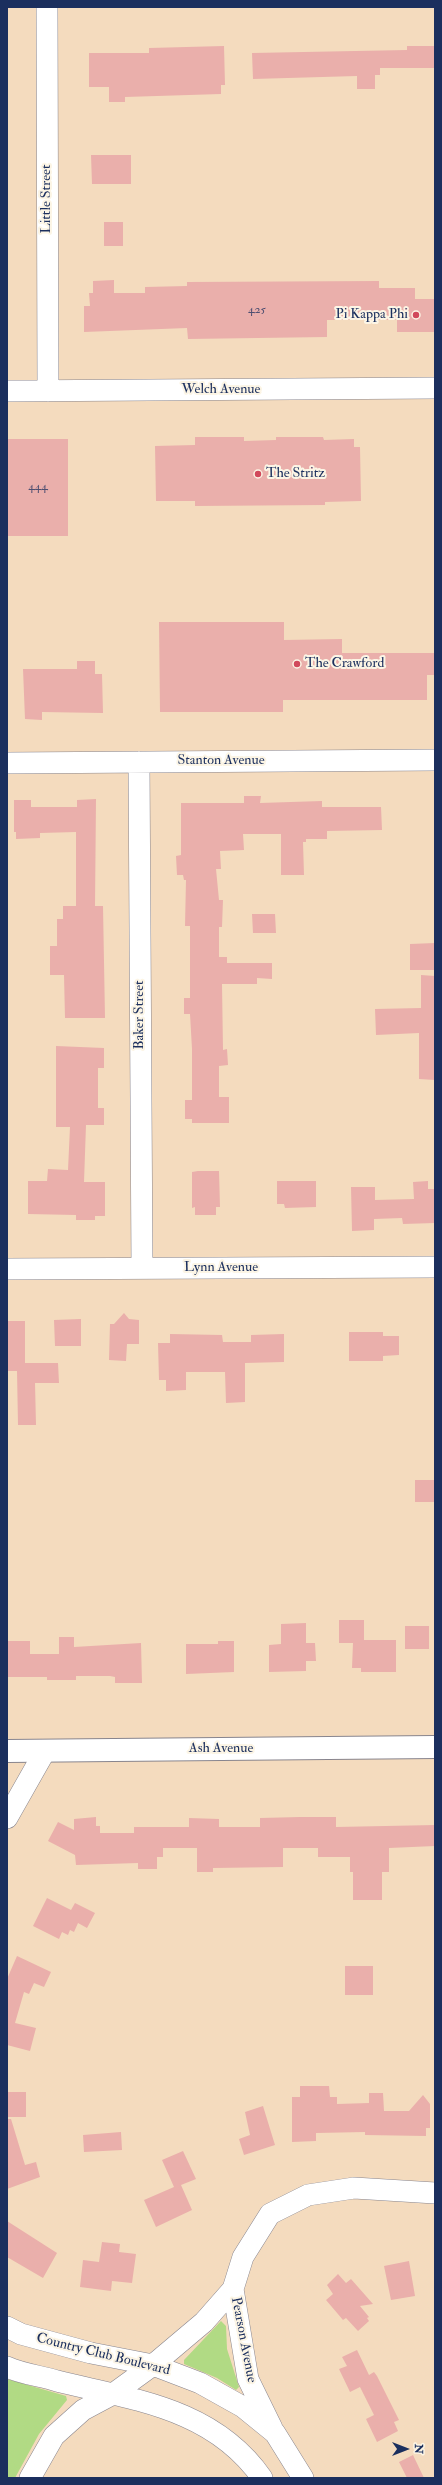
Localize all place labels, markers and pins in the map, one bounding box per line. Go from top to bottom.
place label: Pi Kappa Phi [336,307,408,323]
marker: Pi Kappa Phi [411,310,421,320]
place label: The Stritz [266,466,325,482]
marker: The Stritz [253,469,263,479]
place label: The Crawford [305,656,384,672]
marker: The Crawford [292,659,302,669]

